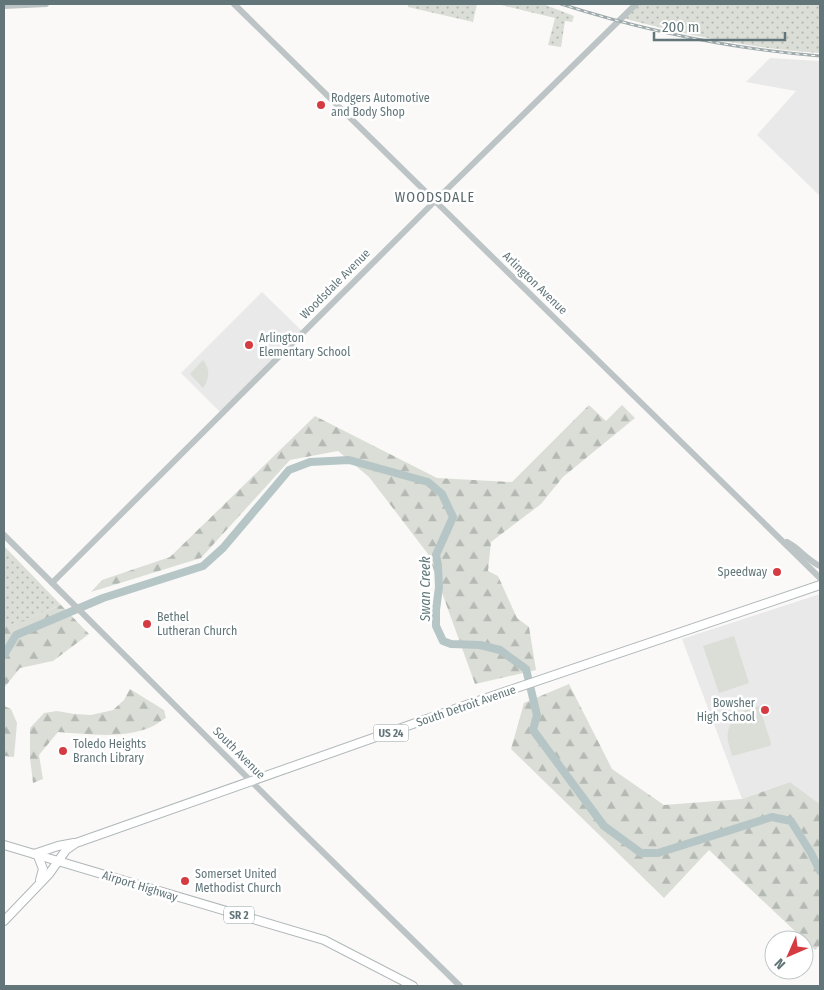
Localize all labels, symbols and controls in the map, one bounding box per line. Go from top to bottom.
scale bar [654,10,785,42]
text: 200 m [662,18,699,36]
place label: Rodgers Automotive and Body Shop [331,91,430,119]
marker: Rodgers Automotive and Body Shop [315,99,327,111]
district label: WOODSDALE [395,189,475,206]
street label: Woodsdale Avenue [297,246,373,322]
street label: Arlington Avenue [500,249,570,317]
place label: Arlington Elementary School [259,331,350,359]
marker: Arlington Elementary School [243,339,255,351]
water label: Swan Creek [417,556,434,623]
place label: Speedway [718,565,768,579]
marker: Speedway [771,566,783,578]
place label: Bethel Lutheran Church [157,610,237,638]
marker: Bethel Lutheran Church [141,618,153,630]
street label: South Detroit Avenue [414,682,518,730]
place label: Bowsher High School [697,696,756,724]
marker: Bowsher High School [759,704,771,716]
street label: South Avenue [210,724,268,782]
road number: US 24 [374,724,408,741]
place label: Toledo Heights Branch Library [73,737,146,765]
marker: Toledo Heights Branch Library [57,745,69,757]
place label: Somerset United Methodist Church [195,867,281,895]
street label: Airport Highway [101,868,180,904]
marker: Somerset United Methodist Church [179,875,191,887]
road number: SR 2 [224,906,254,924]
north arrow [764,930,814,980]
text: N [771,955,789,973]

